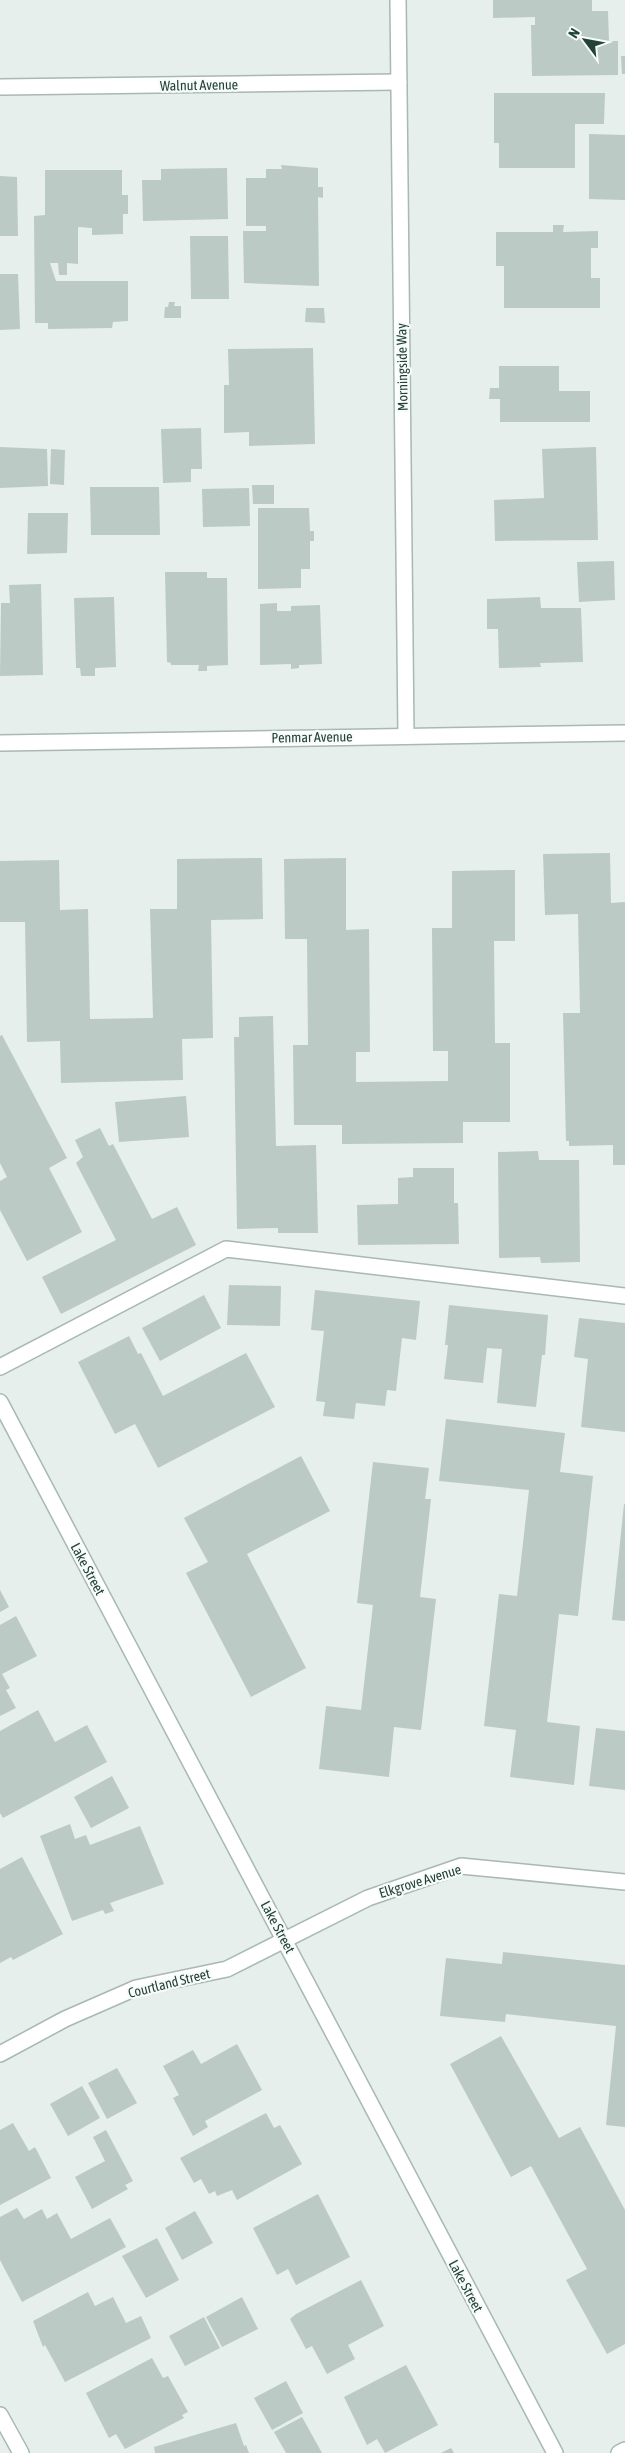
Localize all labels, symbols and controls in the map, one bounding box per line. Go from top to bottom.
north arrow [560,15,610,65]
text: N [565,25,583,41]
street label: Walnut Avenue [160,76,238,94]
street label: Morningside Way [393,323,411,411]
street label: Penmar Avenue [271,728,353,746]
street label: Lake Street [68,1540,108,1598]
street label: Elkgrove Avenue [377,1861,463,1901]
street label: Lake Street [258,1898,298,1956]
street label: Courtland Street [126,1965,212,2001]
street label: Lake Street [446,2257,486,2315]

